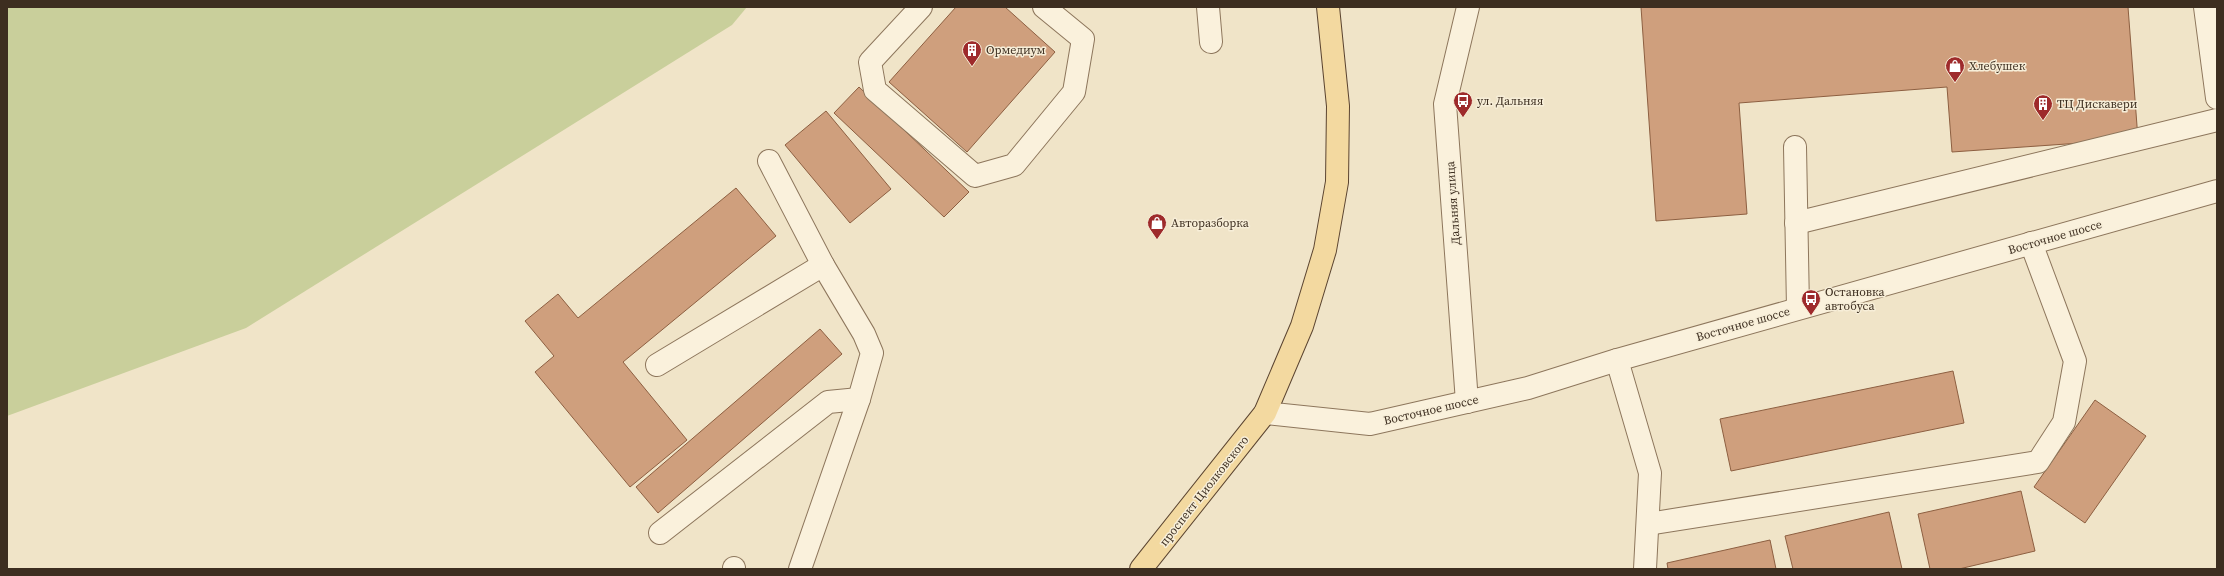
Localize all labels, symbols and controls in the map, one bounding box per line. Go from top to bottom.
building icon: Ормедиум [961,39,983,67]
place label: Ормедиум [986,42,1046,58]
shop icon: Хлебушек [1944,55,1966,83]
place label: Хлебушек [1969,58,2026,74]
bus stop icon: ул. Дальняя [1452,90,1474,118]
place label: ул. Дальняя [1477,93,1543,109]
building icon: ТЦ Дискавери [2032,93,2054,121]
place label: ТЦ Дискавери [2057,96,2138,112]
street label: Дальняя улица [1442,160,1464,245]
shop icon: Авторазборка [1146,212,1168,240]
place label: Авторазборка [1171,215,1250,231]
street label: Восточное шоссе [2006,216,2104,258]
place label: Остановка автобуса [1825,284,1885,314]
bus stop icon: Остановка автобуса [1800,288,1822,316]
street label: Восточное шоссе [1694,303,1792,345]
street label: Восточное шоссе [1382,391,1480,429]
street label: проспект Циолковского [1156,432,1252,550]

